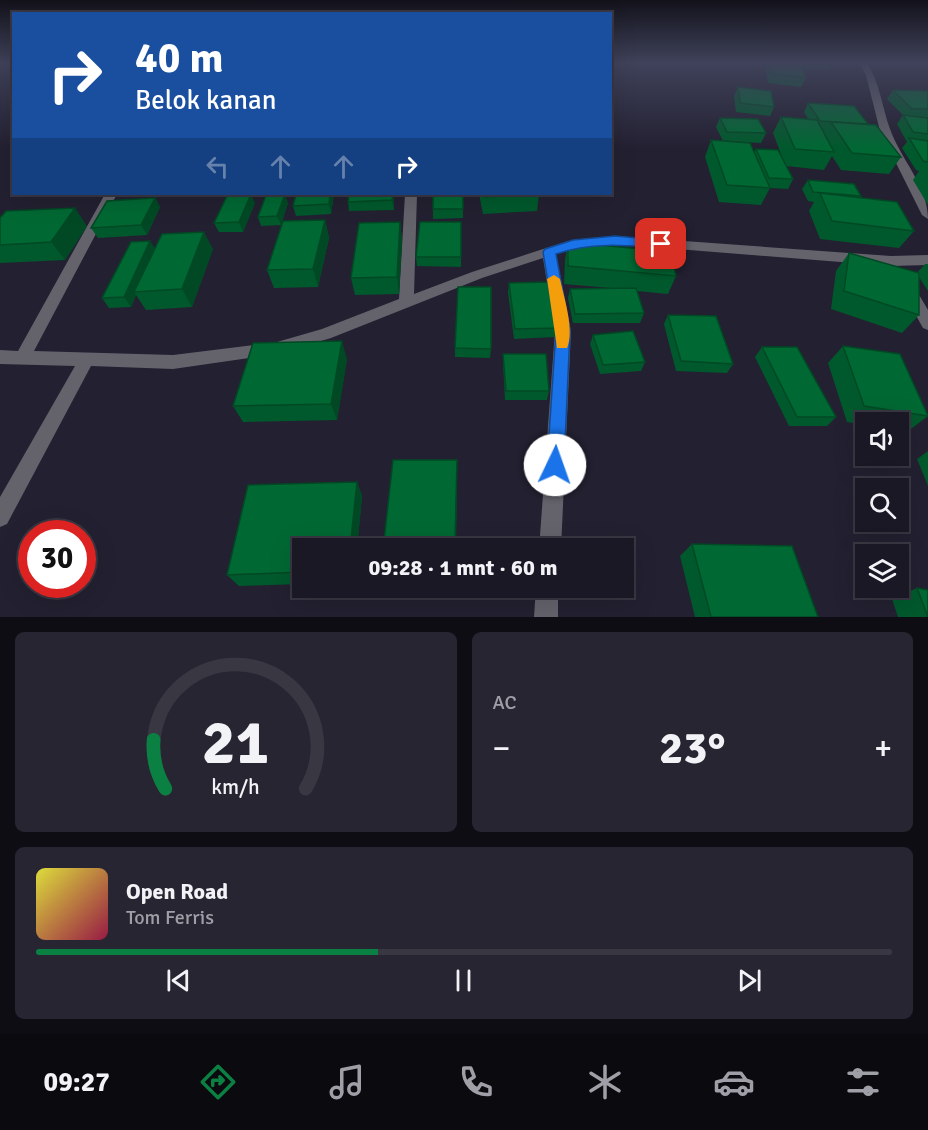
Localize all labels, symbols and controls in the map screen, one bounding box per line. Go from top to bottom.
text: 40 m [135,33,224,84]
icon: right [36,36,114,114]
text: Belok kanan [135,84,276,117]
icon: left [201,150,234,183]
icon: ahead [264,150,297,183]
icon: ahead [327,150,360,183]
icon: right [390,150,423,183]
pin [635,218,686,269]
icon: arrive [644,227,677,260]
map controls [855,412,909,598]
button: sound [855,412,909,466]
position arrow [523,433,587,497]
button: search [855,478,909,532]
speed limit sign: 30 [18,520,96,598]
button: layers [855,544,909,598]
text: 09:28 · 1 mnt · 60 m [368,554,558,581]
text: AC [493,690,517,715]
text: 21 [202,704,269,781]
text: 23° [659,721,726,776]
text: − [493,728,510,769]
text: + [874,728,892,769]
text: km/h [211,774,260,800]
text: Open Road [126,878,228,905]
text: Tom Ferris [126,905,214,930]
icon: previous [162,964,195,997]
icon: pause [447,964,480,997]
icon: next [733,964,766,997]
icon: directions [197,1061,239,1103]
icon: music [326,1061,368,1103]
icon: phone [455,1061,497,1103]
icon: climate [584,1061,626,1103]
icon: car [713,1061,755,1103]
icon: filters [842,1061,884,1103]
text: 09:27 [44,1066,110,1099]

